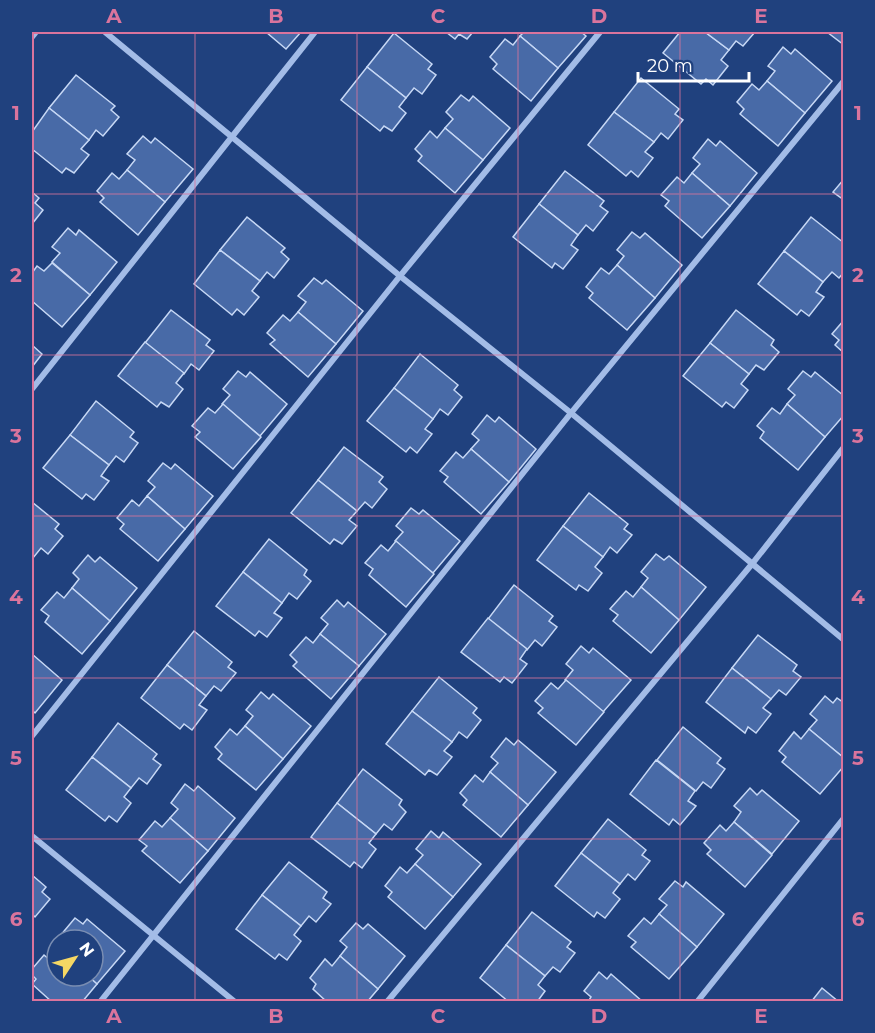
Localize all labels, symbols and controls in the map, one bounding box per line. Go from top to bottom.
text: A [105,4,122,28]
text: B [268,4,284,28]
text: C [431,4,446,28]
text: D [591,4,607,28]
text: E [754,4,768,28]
scale bar [638,45,749,83]
text: 20 m [647,55,693,77]
text: 1 [12,101,20,125]
text: 1 [854,101,862,125]
text: 2 [10,263,22,287]
text: 2 [852,263,864,287]
text: 3 [9,424,22,448]
text: 3 [851,424,864,448]
text: 4 [9,585,23,609]
text: 4 [851,585,865,609]
text: 5 [10,746,22,770]
text: 5 [852,746,864,770]
text: 6 [10,907,23,931]
text: 6 [852,907,865,931]
north arrow [45,928,105,988]
text: N [75,939,98,960]
text: A [105,1004,122,1028]
text: B [268,1004,284,1028]
text: C [431,1004,446,1028]
text: D [591,1004,607,1028]
text: E [754,1004,768,1028]

